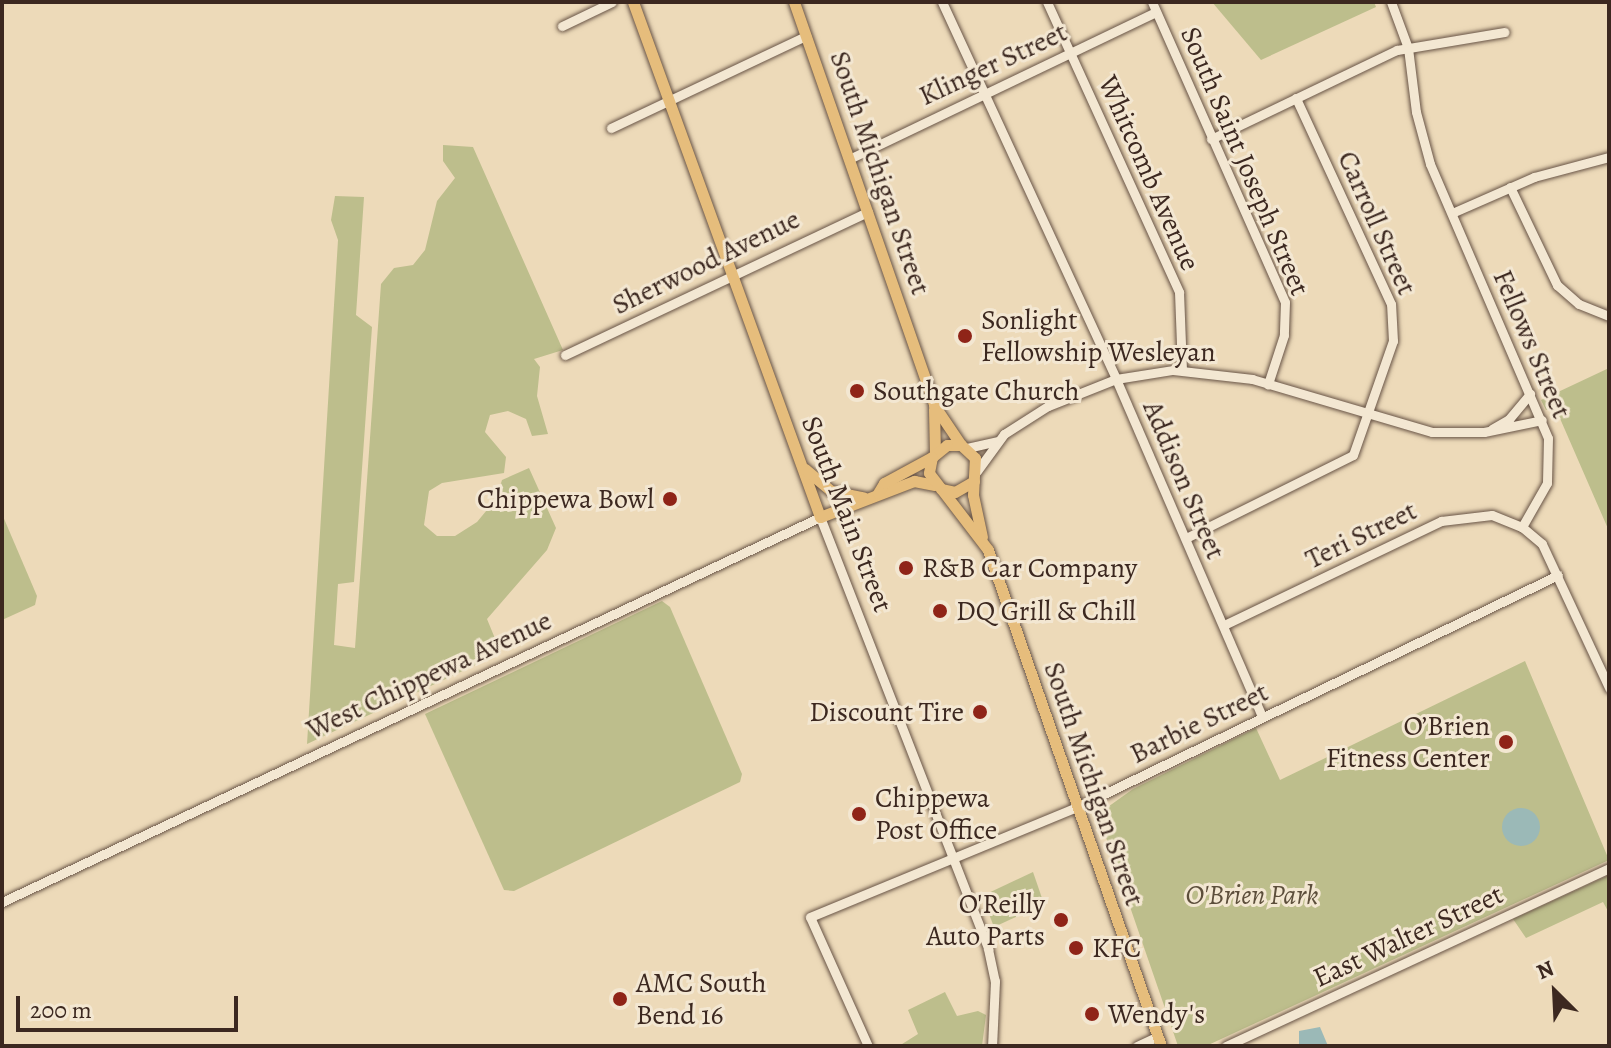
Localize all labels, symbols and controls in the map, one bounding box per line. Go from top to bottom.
street label: Klinger Street [914,15,1072,113]
street label: South Saint Joseph Street [1173,22,1317,300]
street label: South Michigan Street [823,47,937,299]
street label: Whitcomb Avenue [1091,70,1207,276]
street label: Carroll Street [1330,146,1424,300]
street label: Sherwood Avenue [607,202,805,322]
street label: Fellows Street [1486,265,1578,423]
place label: Sonlight Fellowship Wesleyan [981,303,1216,369]
marker: Sonlight Fellowship Wesleyan [956,327,974,345]
place label: Southgate Church [873,374,1079,408]
marker: Southgate Church [848,382,866,400]
street label: Addison Street [1136,396,1232,564]
street label: South Main Street [794,411,900,617]
place label: Chippewa Bowl [477,482,654,516]
marker: Chippewa Bowl [661,490,679,508]
street label: Teri Street [1300,494,1422,576]
place label: R&B Car Company [922,551,1137,585]
marker: R&B Car Company [897,559,915,577]
place label: DQ Grill & Chill [956,594,1136,628]
marker: DQ Grill & Chill [931,602,949,620]
street label: West Chippewa Avenue [301,603,557,747]
street label: South Michigan Street [1037,658,1151,910]
street label: Barbie Street [1124,675,1274,771]
place label: Discount Tire [809,695,964,729]
marker: Discount Tire [971,703,989,721]
place label: O’Brien Fitness Center [1326,709,1490,775]
marker: O’Brien Fitness Center [1497,733,1515,751]
place label: Chippewa Post Office [875,781,997,847]
marker: Chippewa Post Office [850,805,868,823]
street label: East Walter Street [1308,877,1508,995]
park label: O'Brien Park [1186,878,1318,912]
place label: O'Reilly Auto Parts [926,887,1045,953]
marker: O'Reilly Auto Parts [1052,911,1070,929]
place label: KFC [1092,931,1141,965]
marker: KFC [1067,939,1085,957]
north arrow [1515,952,1595,1032]
text: N [1532,953,1559,987]
place label: AMC South Bend 16 [636,966,766,1032]
scale bar [20,980,242,1030]
marker: AMC South Bend 16 [611,990,629,1008]
text: 200 m [30,994,92,1026]
place label: Wendy's [1108,997,1205,1031]
marker: Wendy's [1083,1005,1101,1023]

